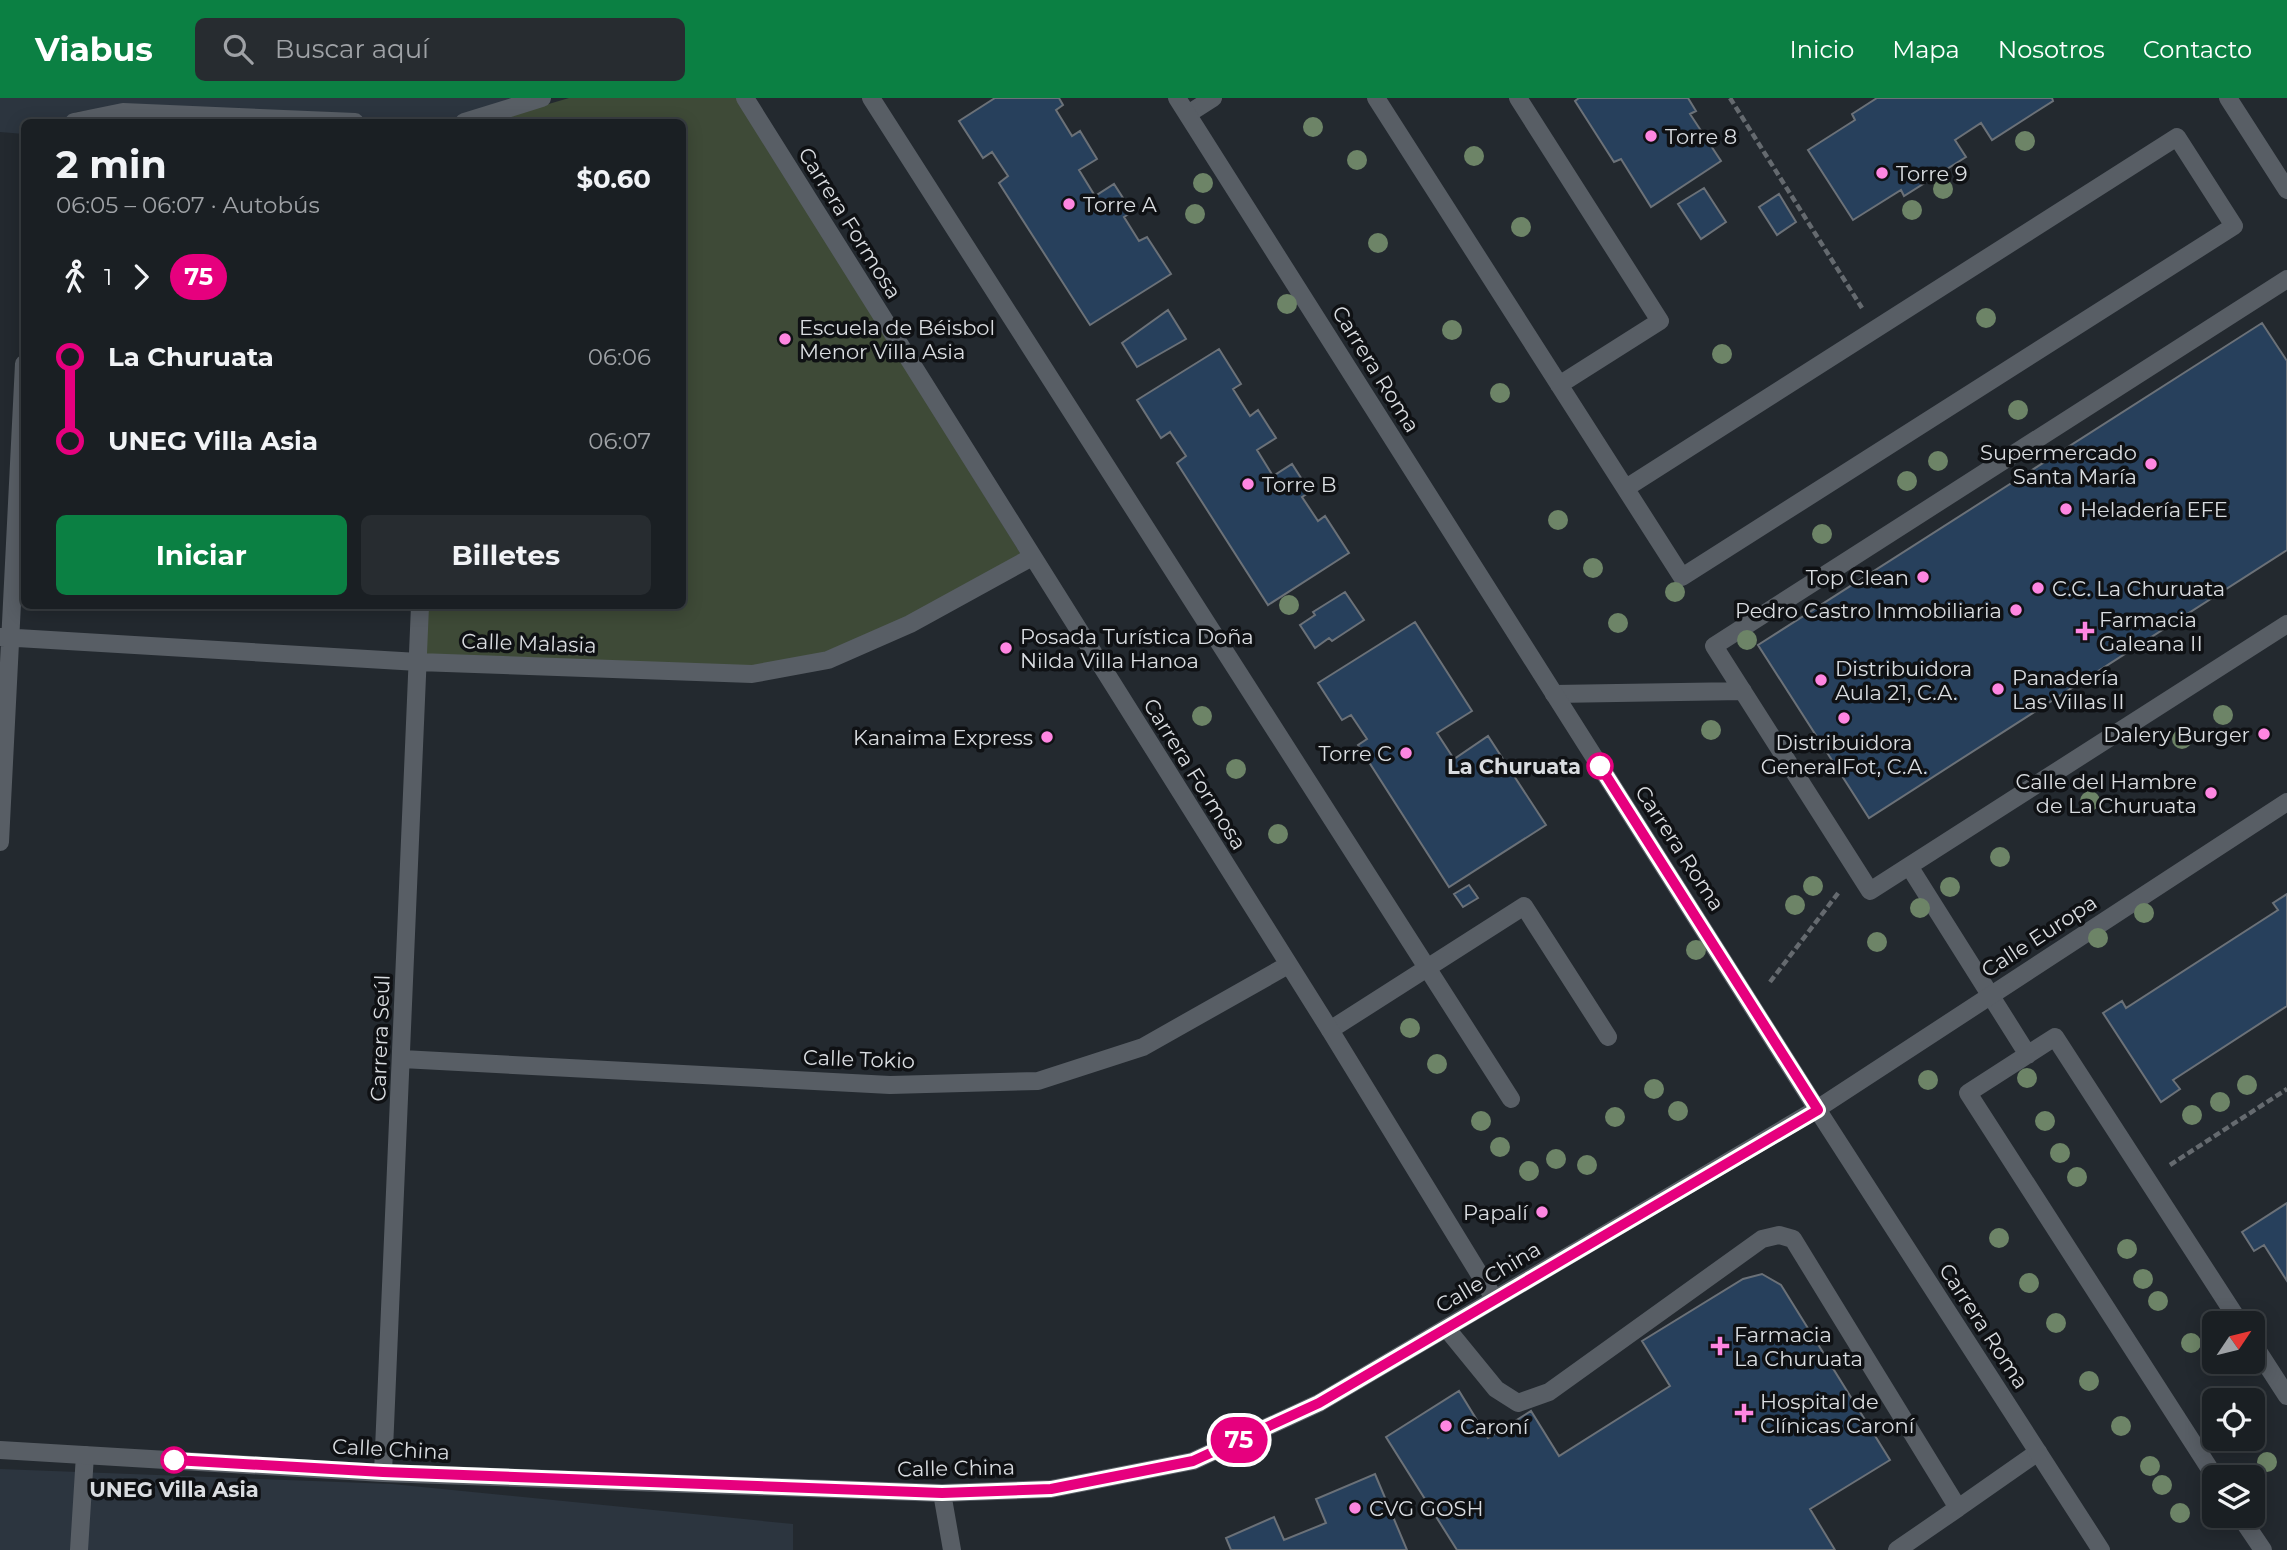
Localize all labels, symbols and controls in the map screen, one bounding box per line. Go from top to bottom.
search box [195,18,685,81]
text: Viabus [35,29,153,69]
icon: search [219,30,257,68]
text: Buscar aquí [275,33,429,65]
text: Inicio [1789,35,1854,64]
text: Mapa [1892,35,1960,64]
text: Nosotros [1998,35,2105,64]
text: Contacto [2143,35,2252,64]
place label: Torre 8 [1665,124,1737,149]
marker: Torre 8 [1643,128,1659,144]
text: 2 min [56,141,167,188]
street label: Carrera Formosa [793,143,907,303]
place label: Torre 9 [1896,161,1967,186]
text: $0.60 [576,163,651,195]
marker: Torre 9 [1874,165,1890,181]
text: 06:05 – 06:07 · Autobús [56,191,320,219]
place label: Torre A [1083,192,1158,217]
marker: Torre A [1061,196,1077,212]
icon: walk [56,258,94,296]
icon: forward [122,258,160,296]
text: 75 [184,262,213,291]
text: 1 [104,263,112,291]
street label: Carrera Roma [1327,301,1425,437]
place label: Escuela de Béisbol Menor Villa Asia [799,315,995,364]
marker: Escuela de Béisbol Menor Villa Asia [777,331,793,347]
text: La Churuata [108,341,274,373]
text: 06:06 [588,343,651,371]
text: UNEG Villa Asia [108,425,318,457]
text: 06:07 [588,427,651,455]
place label: Supermercado Santa María [1980,440,2137,489]
marker: Supermercado Santa María [2143,456,2159,472]
place label: Torre B [1262,472,1337,497]
marker: Torre B [1240,476,1256,492]
place label: Heladería EFE [2080,497,2228,522]
marker: Heladería EFE [2058,501,2074,517]
button: Iniciar [56,515,347,595]
button: Billetes [361,515,651,595]
place label: Top Clean [1806,565,1909,590]
marker: Top Clean [1915,569,1931,585]
place label: C.C. La Churuata [2052,576,2225,601]
marker: C.C. La Churuata [2030,580,2046,596]
place label: Pedro Castro Inmobiliaria [1735,598,2002,623]
marker: Pedro Castro Inmobiliaria [2008,602,2024,618]
place label: Farmacia Galeana II [2099,607,2203,656]
marker: Farmacia Galeana II [2077,623,2093,639]
place label: Posada Turística Doña Nilda Villa Hanoa [1020,624,1254,673]
street label: Calle Malasia [461,628,597,658]
marker: Posada Turística Doña Nilda Villa Hanoa [998,640,1014,656]
place label: Distribuidora Aula 21, C.A. [1835,656,1972,705]
place label: Panadería Las Villas II [2012,665,2125,714]
marker: Distribuidora Aula 21, C.A. [1813,672,1829,688]
marker: Panadería Las Villas II [1990,681,2006,697]
street label: Carrera Formosa [1138,694,1252,854]
marker: Distribuidora GeneralFot, C.A. [1836,710,1852,726]
place label: Dalery Burger [2103,722,2250,747]
place label: Kanaima Express [853,725,1033,750]
marker: Dalery Burger [2256,726,2272,742]
marker: Kanaima Express [1039,729,1055,745]
place label: Distribuidora GeneralFot, C.A. [1761,730,1927,779]
place label: Torre C [1318,741,1392,766]
marker: Torre C [1398,745,1414,761]
marker: La Churuata [1587,753,1613,779]
place label: La Churuata [1447,754,1581,779]
place label: Calle del Hambre de La Churuata [2016,769,2197,818]
street label: Carrera Roma [1630,781,1730,915]
marker: Calle del Hambre de La Churuata [2203,785,2219,801]
street label: Calle Europa [1977,889,2101,983]
street label: Carrera Seúl [365,974,395,1102]
street label: Calle Tokio [803,1045,915,1073]
place label: Papalí [1463,1200,1529,1225]
marker: Papalí [1534,1204,1550,1220]
street label: Calle China [1431,1236,1545,1318]
street label: Carrera Roma [1934,1259,2034,1393]
north arrow [2202,1311,2264,1374]
map controls [2202,1311,2265,1528]
place label: Farmacia La Churuata [1734,1322,1863,1371]
marker: Farmacia La Churuata [1712,1338,1728,1354]
button: locate [2202,1388,2265,1451]
place label: Hospital de Clínicas Caroní [1760,1389,1916,1438]
marker: Hospital de Clínicas Caroní [1734,1403,1754,1423]
place label: Caroní [1460,1414,1530,1439]
line badge: 75 [1208,1417,1270,1463]
marker: Caroní [1438,1418,1454,1434]
text: 75 [1225,1425,1253,1454]
street label: Calle China [331,1433,451,1465]
marker: UNEG Villa Asia [161,1447,187,1473]
street label: Calle China [897,1454,1015,1482]
button: layers [2202,1465,2265,1528]
place label: UNEG Villa Asia [89,1477,259,1502]
place label: CVG GOSH [1369,1496,1484,1521]
marker: CVG GOSH [1347,1500,1363,1516]

